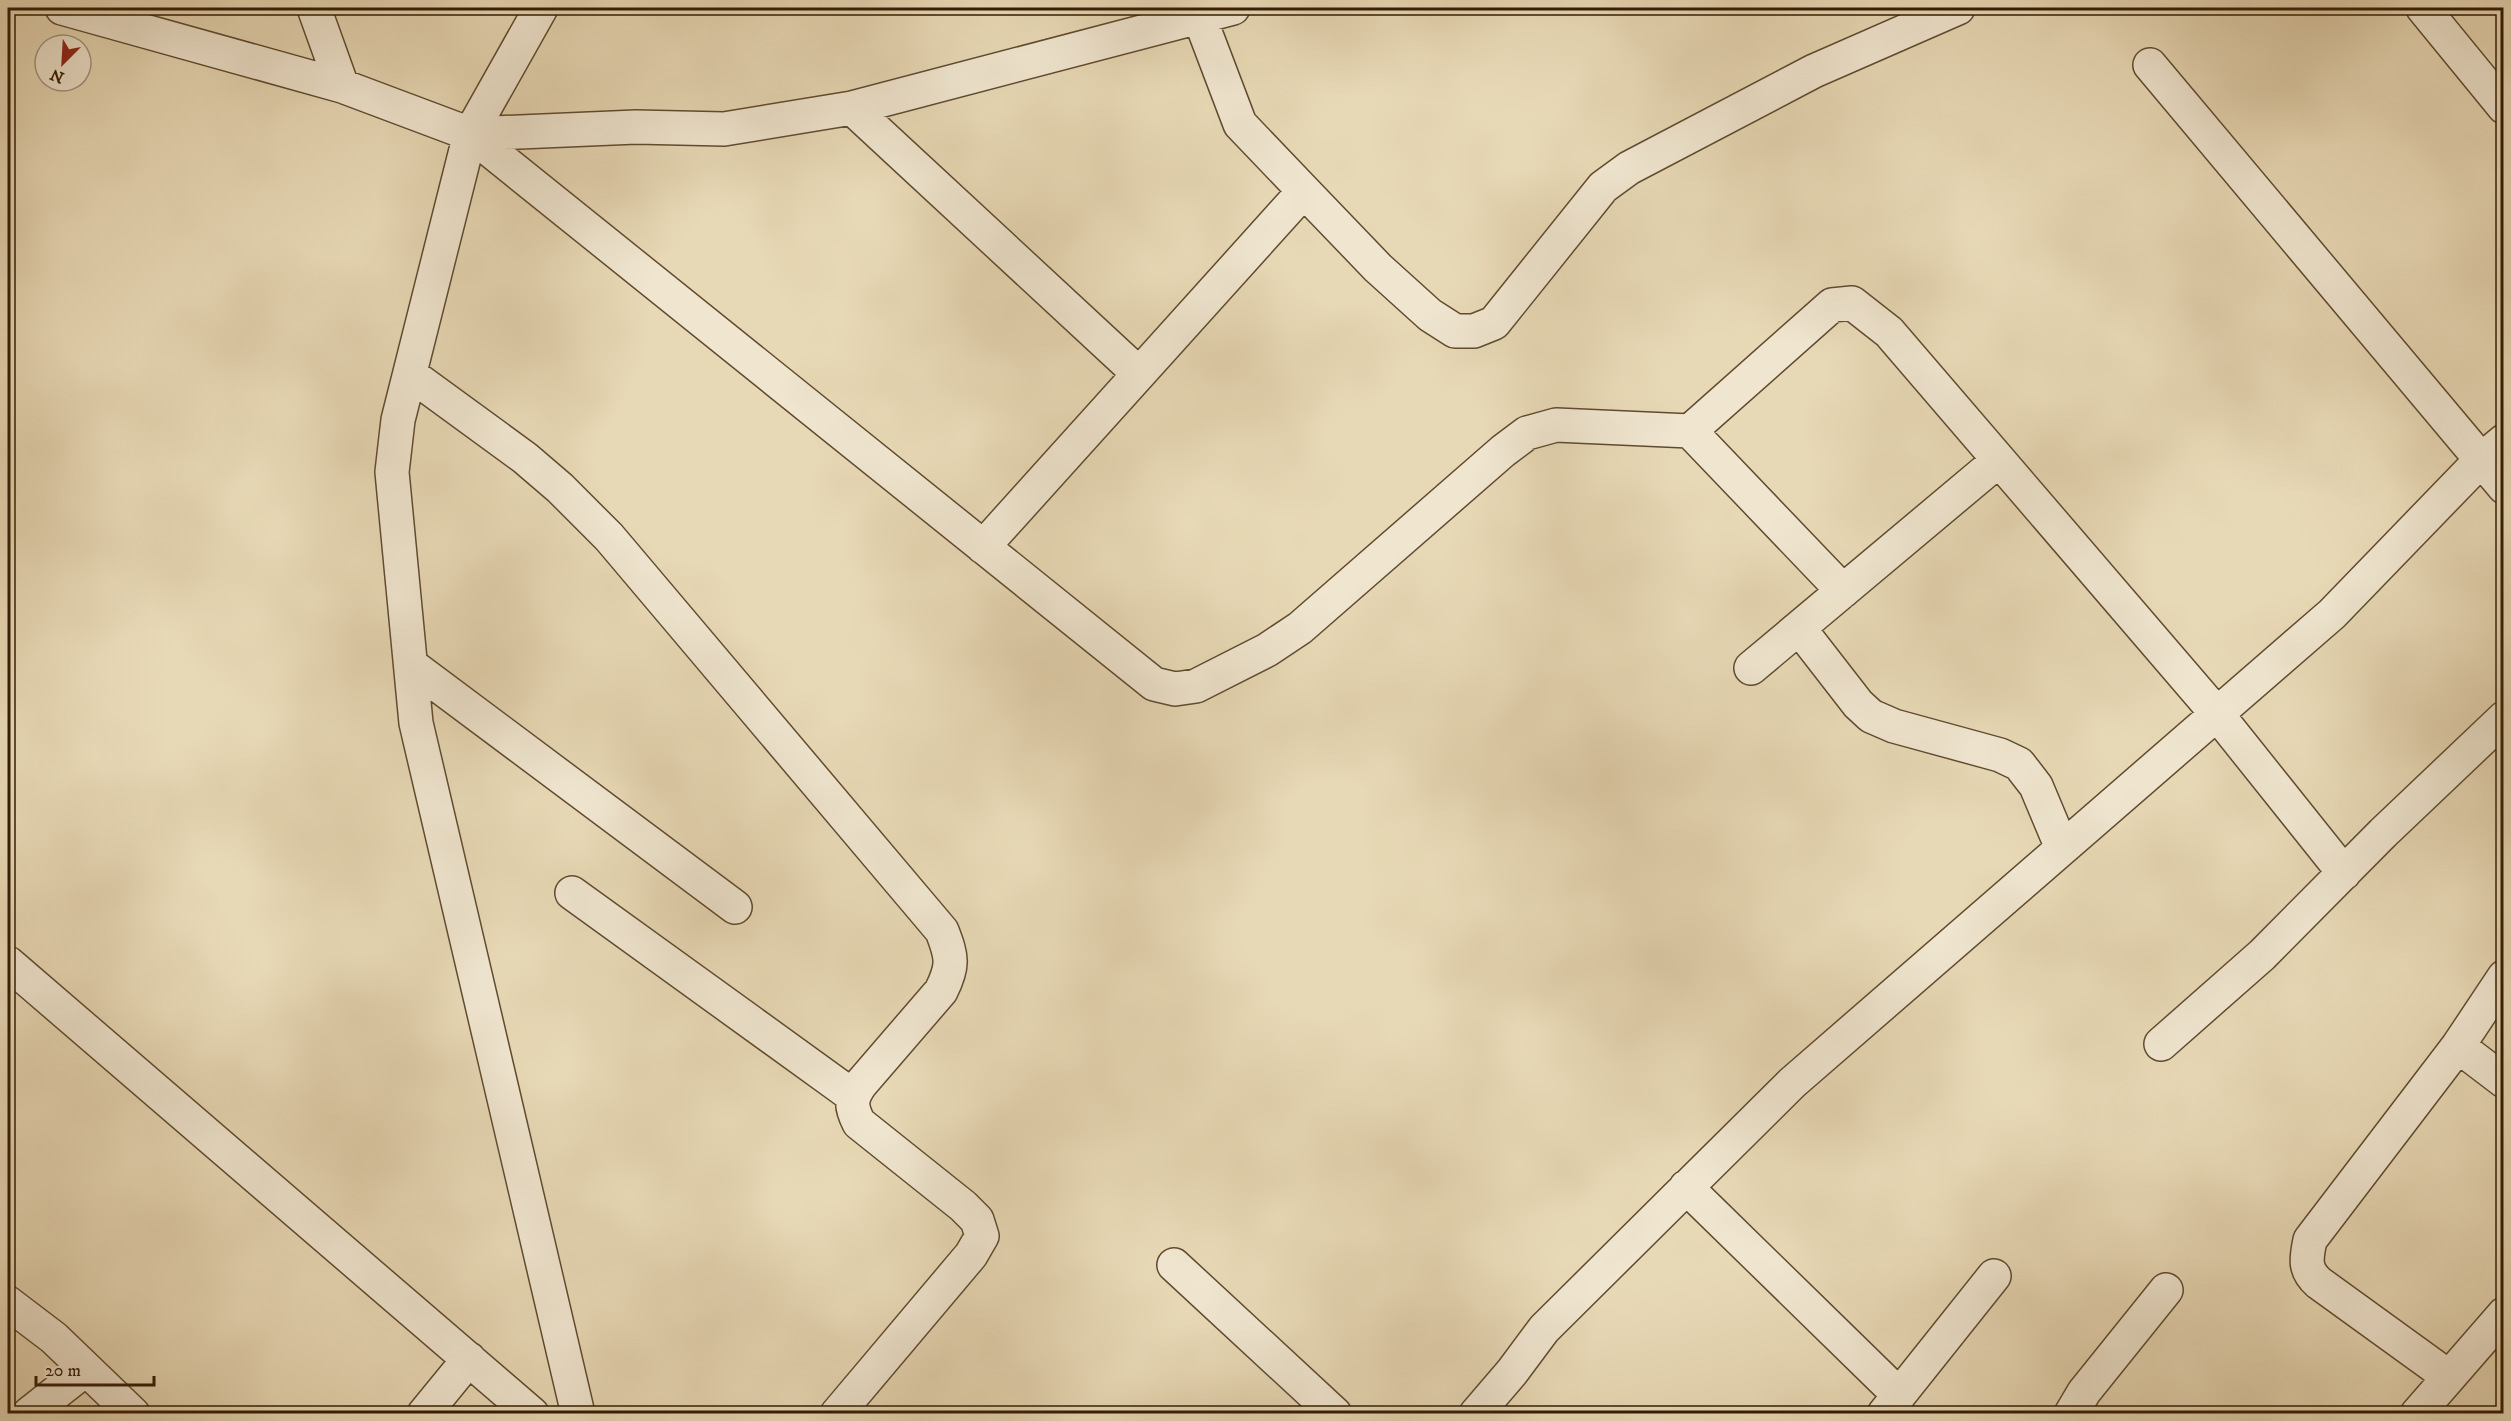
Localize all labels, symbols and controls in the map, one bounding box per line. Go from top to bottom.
north arrow [33,33,93,93]
text: N [47,64,67,88]
scale bar [36,1349,154,1387]
text: 20 m [45,1360,81,1382]

